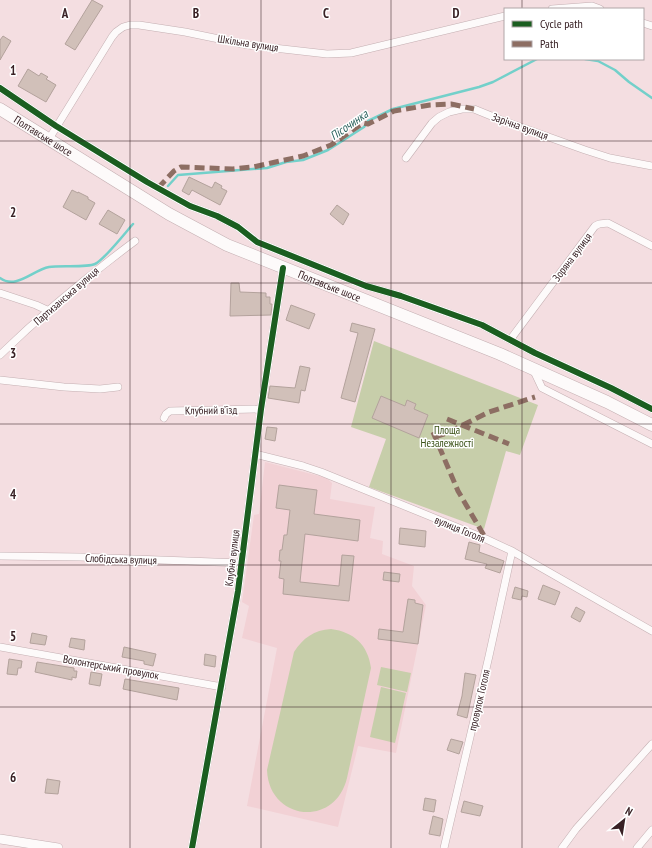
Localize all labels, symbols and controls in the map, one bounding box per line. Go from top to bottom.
text: A [61,5,69,22]
text: B [193,5,199,22]
text: C [323,5,329,22]
text: D [453,5,460,22]
legend [504,8,644,60]
text: Cycle path [540,16,583,31]
street label: Шкільна вулиця [217,31,279,55]
text: Path [540,36,558,51]
text: 1 [10,62,16,79]
water label: Пісочинка [327,105,372,143]
street label: Зарічна вулиця [490,109,550,143]
street label: Полтавське шосе [12,113,75,160]
text: 2 [10,204,16,221]
street label: Зоряна вулиця [549,230,595,284]
street label: Партизанська вулиця [30,264,102,328]
street label: Полтавське шосе [296,267,363,305]
text: 3 [10,345,16,362]
street label: Клубний в’їзд [185,403,237,417]
park label: Площа Незалежності [421,423,473,450]
text: 4 [10,486,17,503]
street label: вулиця Гоголя [433,512,487,546]
street label: Клубна вулиця [222,529,242,587]
street label: Слобідська вулиця [85,551,157,567]
text: 5 [10,628,16,645]
street label: Волонтерський провулок [62,652,161,682]
street label: провулок Гоголя [465,668,493,732]
text: 6 [10,769,16,786]
north arrow [604,800,644,840]
text: N [623,804,635,819]

